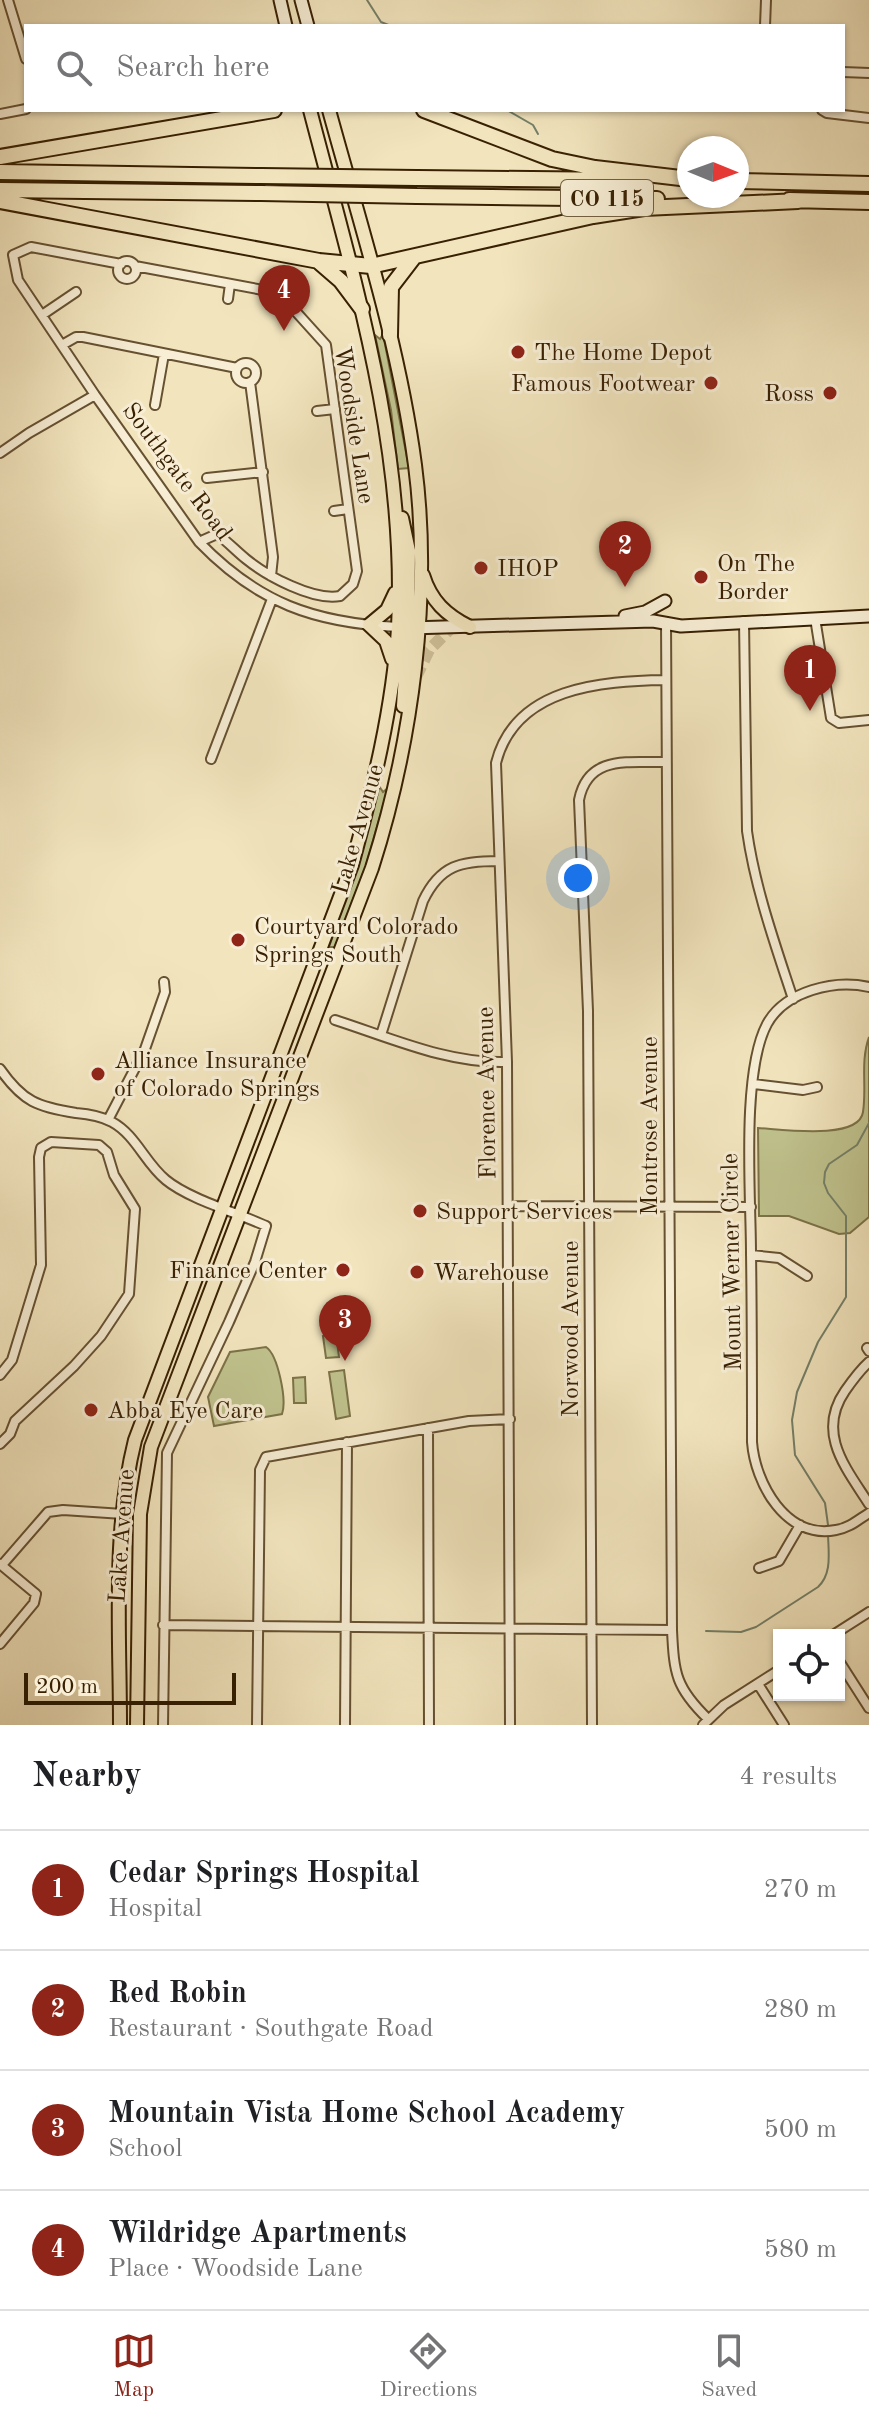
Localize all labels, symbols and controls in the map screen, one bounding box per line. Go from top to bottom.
search box [24,24,845,112]
icon: search [52,46,96,90]
text: Search here [116,53,270,83]
north arrow [677,136,749,208]
road number: CO 115 [561,180,653,216]
pin: 4 [258,265,310,331]
place label: The Home Depot [534,342,712,366]
marker: The Home Depot [509,343,527,361]
street label: Woodside Lane [329,345,377,506]
place label: Famous Footwear [511,373,695,397]
marker: Famous Footwear [702,374,720,392]
place label: Ross [764,383,814,407]
marker: Ross [821,384,839,402]
street label: Southgate Road [117,399,236,546]
pin: 2 [599,521,651,587]
place label: On The Border [717,553,795,605]
place label: IHOP [497,558,559,582]
marker: IHOP [472,559,490,577]
marker: On The Border [692,568,710,586]
pin: 1 [784,645,836,711]
street label: Lake Avenue [329,762,389,897]
your location [558,858,598,898]
place label: Courtyard Colorado Springs South [254,916,458,968]
marker: Courtyard Colorado Springs South [229,931,247,949]
street label: Florence Avenue [474,1006,502,1180]
street label: Montrose Avenue [639,1036,663,1216]
place label: Alliance Insurance of Colorado Springs [114,1050,320,1102]
marker: Alliance Insurance of Colorado Springs [89,1065,107,1083]
street label: Mount Werner Circle [719,1153,747,1371]
place label: Support Services [436,1201,612,1225]
marker: Support Services [411,1202,429,1220]
street label: Norwood Avenue [560,1241,584,1417]
place label: Finance Center [169,1260,327,1284]
marker: Finance Center [334,1261,352,1279]
place label: Warehouse [433,1262,549,1286]
marker: Warehouse [408,1263,426,1281]
pin: 3 [319,1295,371,1361]
place label: Abba Eye Care [107,1400,263,1424]
marker: Abba Eye Care [82,1401,100,1419]
street label: Lake Avenue [106,1468,140,1604]
map controls [773,1629,845,1701]
button: locate [773,1629,845,1701]
scale bar [24,1669,236,1705]
text: 200 m [36,1676,98,1698]
text: Nearby [32,1760,142,1794]
text: 4 results [739,1764,837,1790]
text: Cedar Springs Hospital [108,1859,420,1889]
text: 1 [50,1877,66,1903]
text: 270 m [764,1877,837,1903]
text: Hospital [108,1896,202,1922]
text: Red Robin [108,1979,247,2009]
text: 2 [50,1997,66,2023]
text: 280 m [764,1997,837,2023]
text: Restaurant · Southgate Road [108,2016,433,2042]
text: Mountain Vista Home School Academy [108,2099,625,2129]
text: 3 [50,2117,66,2143]
text: 500 m [764,2117,837,2143]
text: School [108,2136,182,2162]
text: Wildridge Apartments [108,2219,407,2249]
text: 4 [50,2237,66,2263]
text: 580 m [764,2237,837,2263]
text: Place · Woodside Lane [108,2256,363,2282]
tab: Map [112,2329,156,2404]
tab: Directions [380,2329,477,2404]
tab: Saved [701,2329,757,2404]

